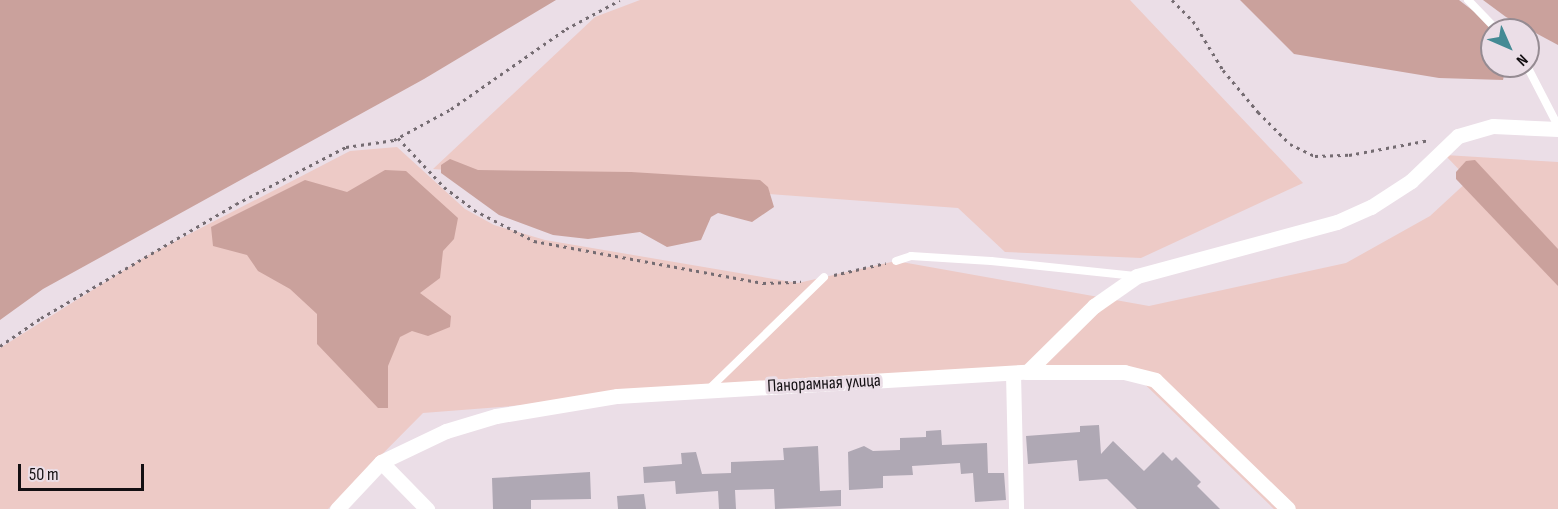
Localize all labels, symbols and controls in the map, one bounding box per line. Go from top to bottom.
north arrow [1480,18,1540,78]
text: N [1512,50,1531,69]
street label: Панорамная улица [767,370,881,398]
scale bar [21,452,147,490]
text: 50 m [29,464,59,485]

